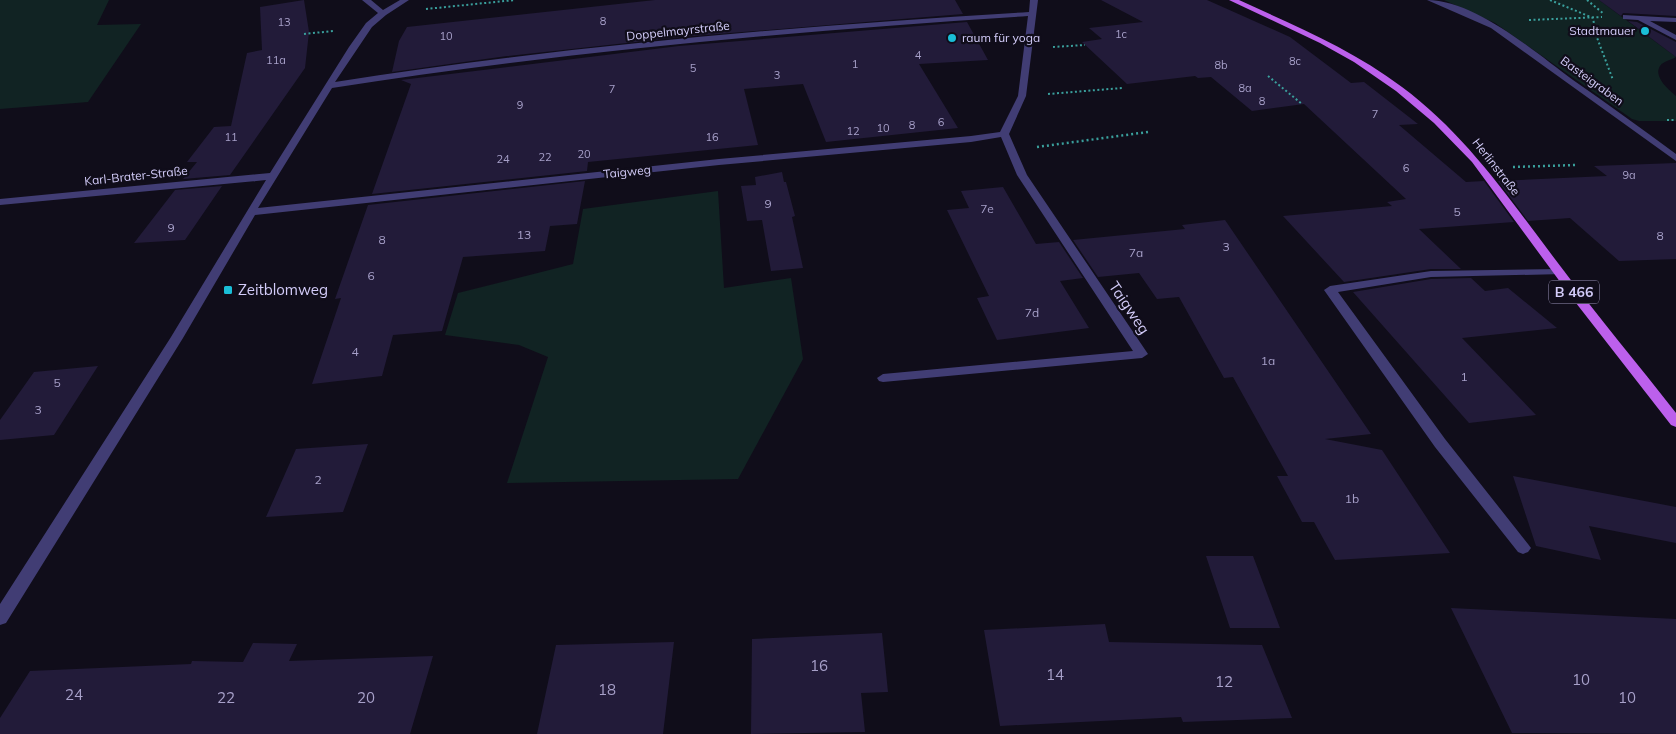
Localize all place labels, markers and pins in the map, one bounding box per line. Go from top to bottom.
place label: Stadtmauer [1569,23,1636,38]
marker: Stadtmauer [1639,25,1651,37]
place label: raum für yoga [962,30,1040,45]
marker: raum für yoga [946,32,958,44]
place label: Zeitblomweg [238,280,328,299]
marker: Zeitblomweg [222,284,234,296]

